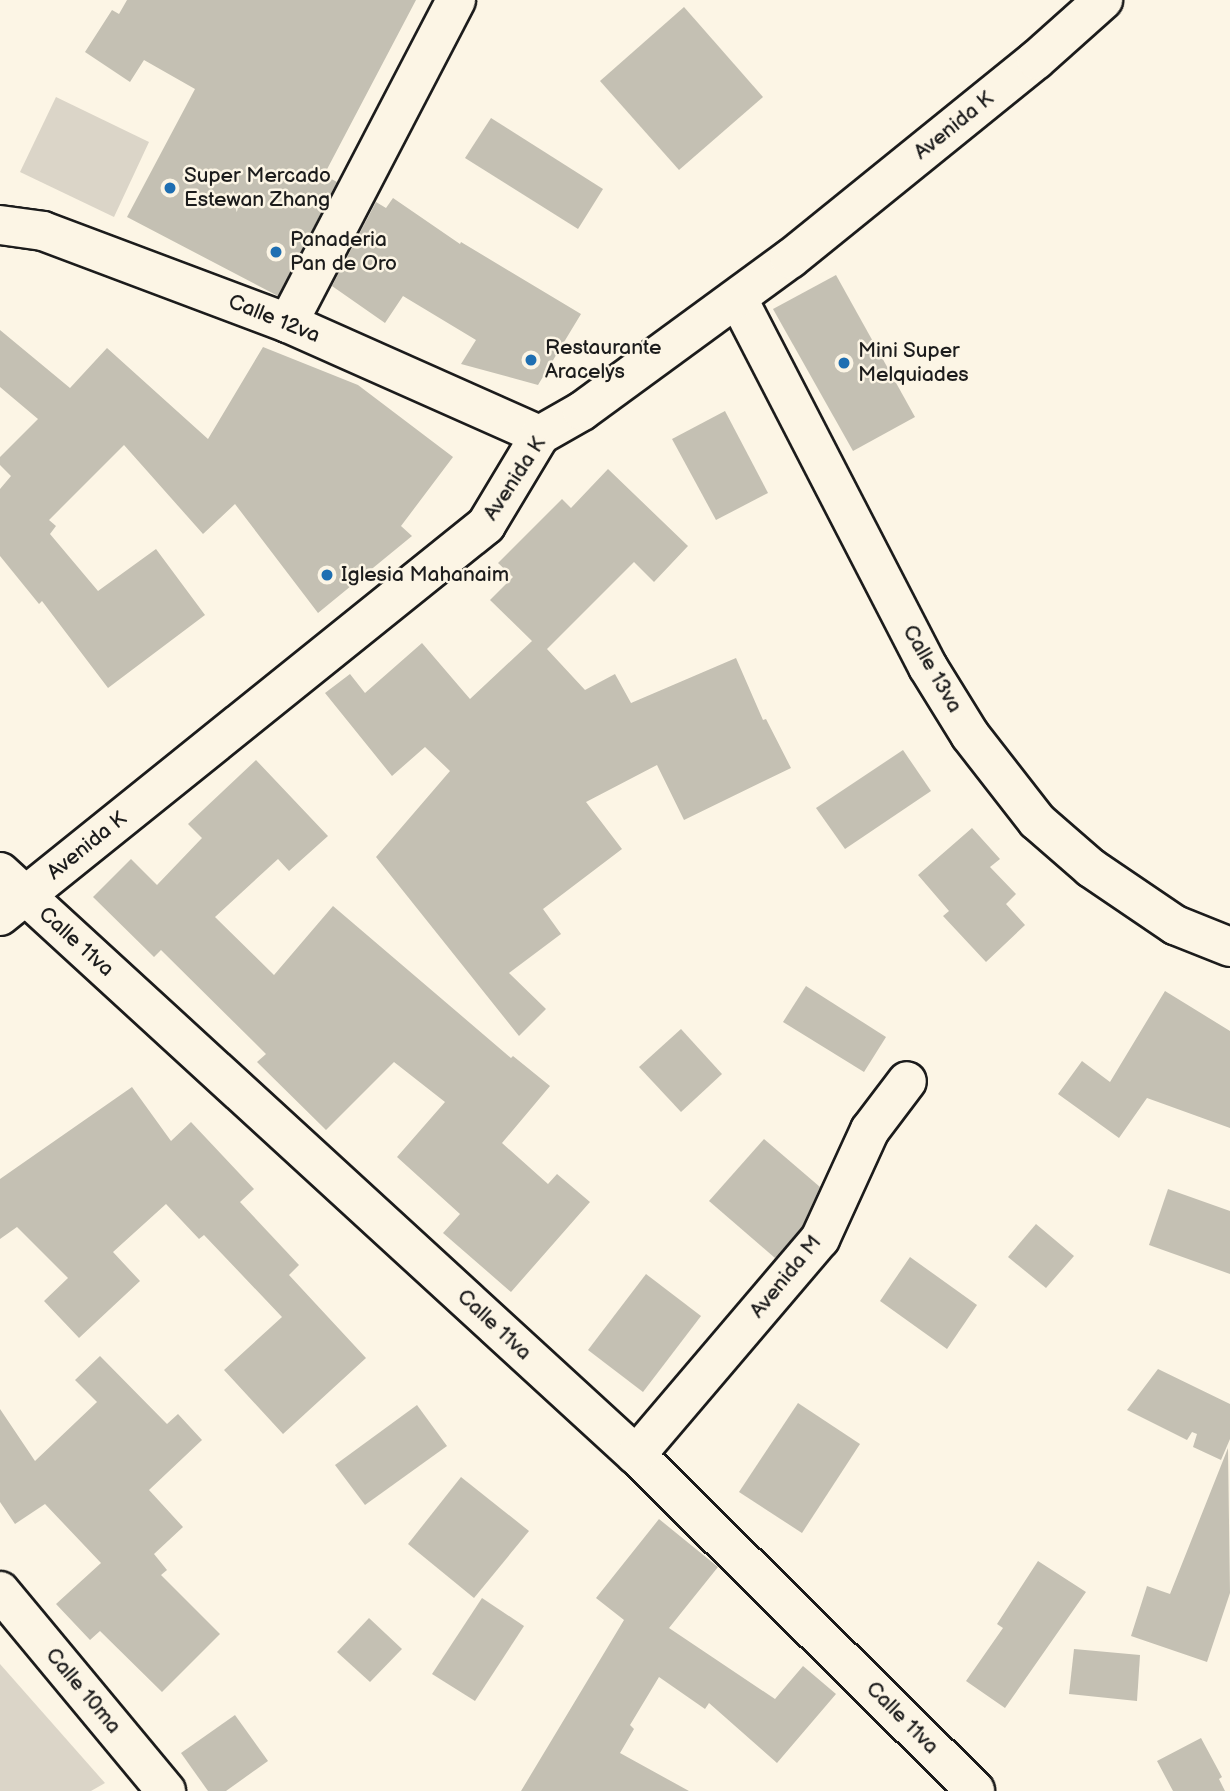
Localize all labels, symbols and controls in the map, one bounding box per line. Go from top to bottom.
street label: Avenida K [909,86,999,166]
place label: Super Mercado Estewan Zhang [184,163,331,213]
marker: Super Mercado Estewan Zhang [162,180,178,196]
place label: Panaderia Pan de Oro [290,227,397,277]
marker: Panaderia Pan de Oro [268,244,284,260]
street label: Calle 12va [225,289,323,349]
place label: Restaurante Aracelys [545,335,661,385]
place label: Mini Super Melquiades [858,338,969,388]
marker: Restaurante Aracelys [523,352,539,368]
marker: Mini Super Melquiades [836,355,852,371]
street label: Avenida K [479,433,551,525]
place label: Iglesia Mahanaim [341,562,509,588]
marker: Iglesia Mahanaim [319,567,335,583]
street label: Calle 13va [897,621,967,717]
street label: Avenida K [42,806,132,886]
street label: Calle 11va [33,902,119,982]
street label: Avenida M [745,1231,827,1323]
street label: Calle 11va [452,1284,536,1366]
street label: Calle 10ma [40,1643,126,1739]
street label: Calle 11va [861,1677,943,1759]

